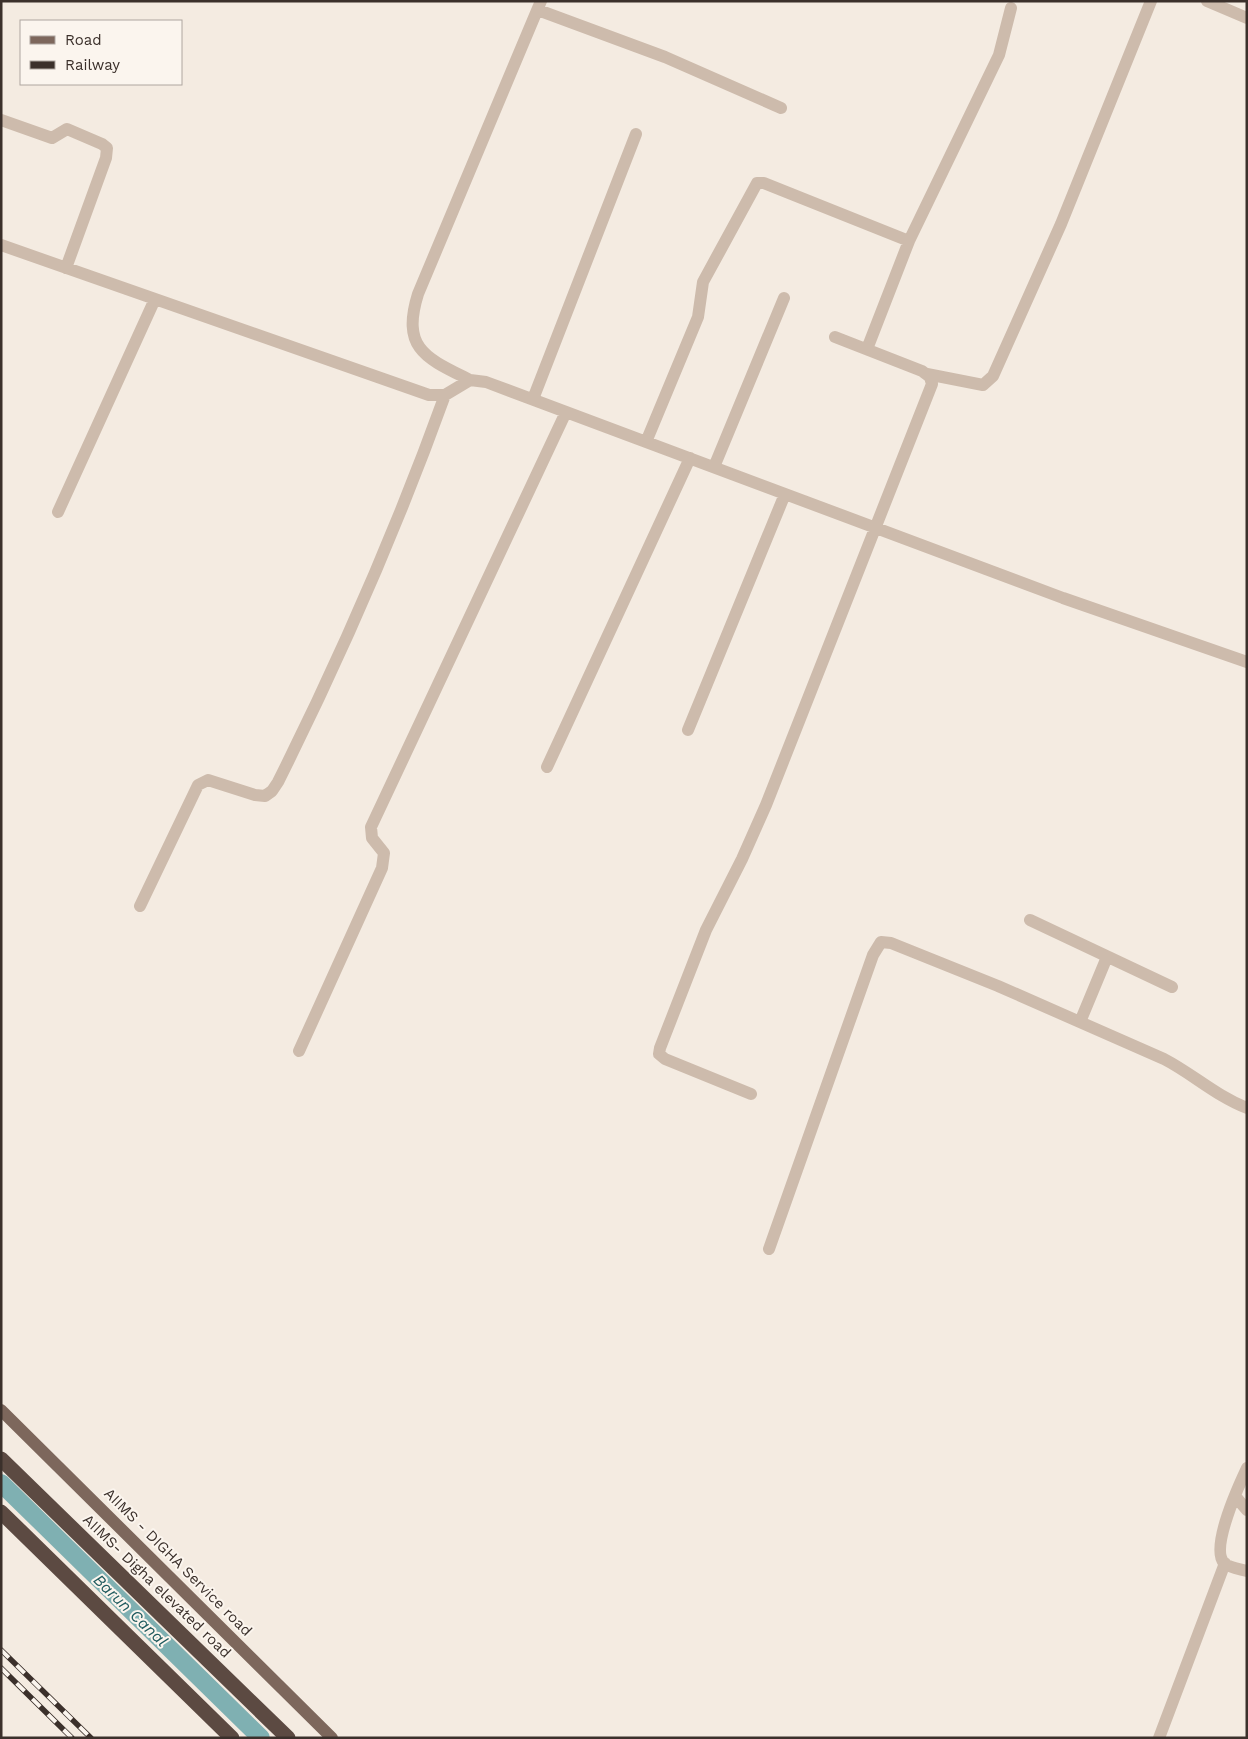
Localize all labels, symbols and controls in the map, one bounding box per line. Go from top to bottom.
legend [20,20,182,85]
text: Road [65,31,102,49]
text: Railway [65,56,120,74]
street label: AIIMS - DIGHA Service road [100,1484,256,1640]
street label: AIIMS- Digha elevated road [79,1510,235,1662]
water label: Barun Canal [90,1570,172,1651]

